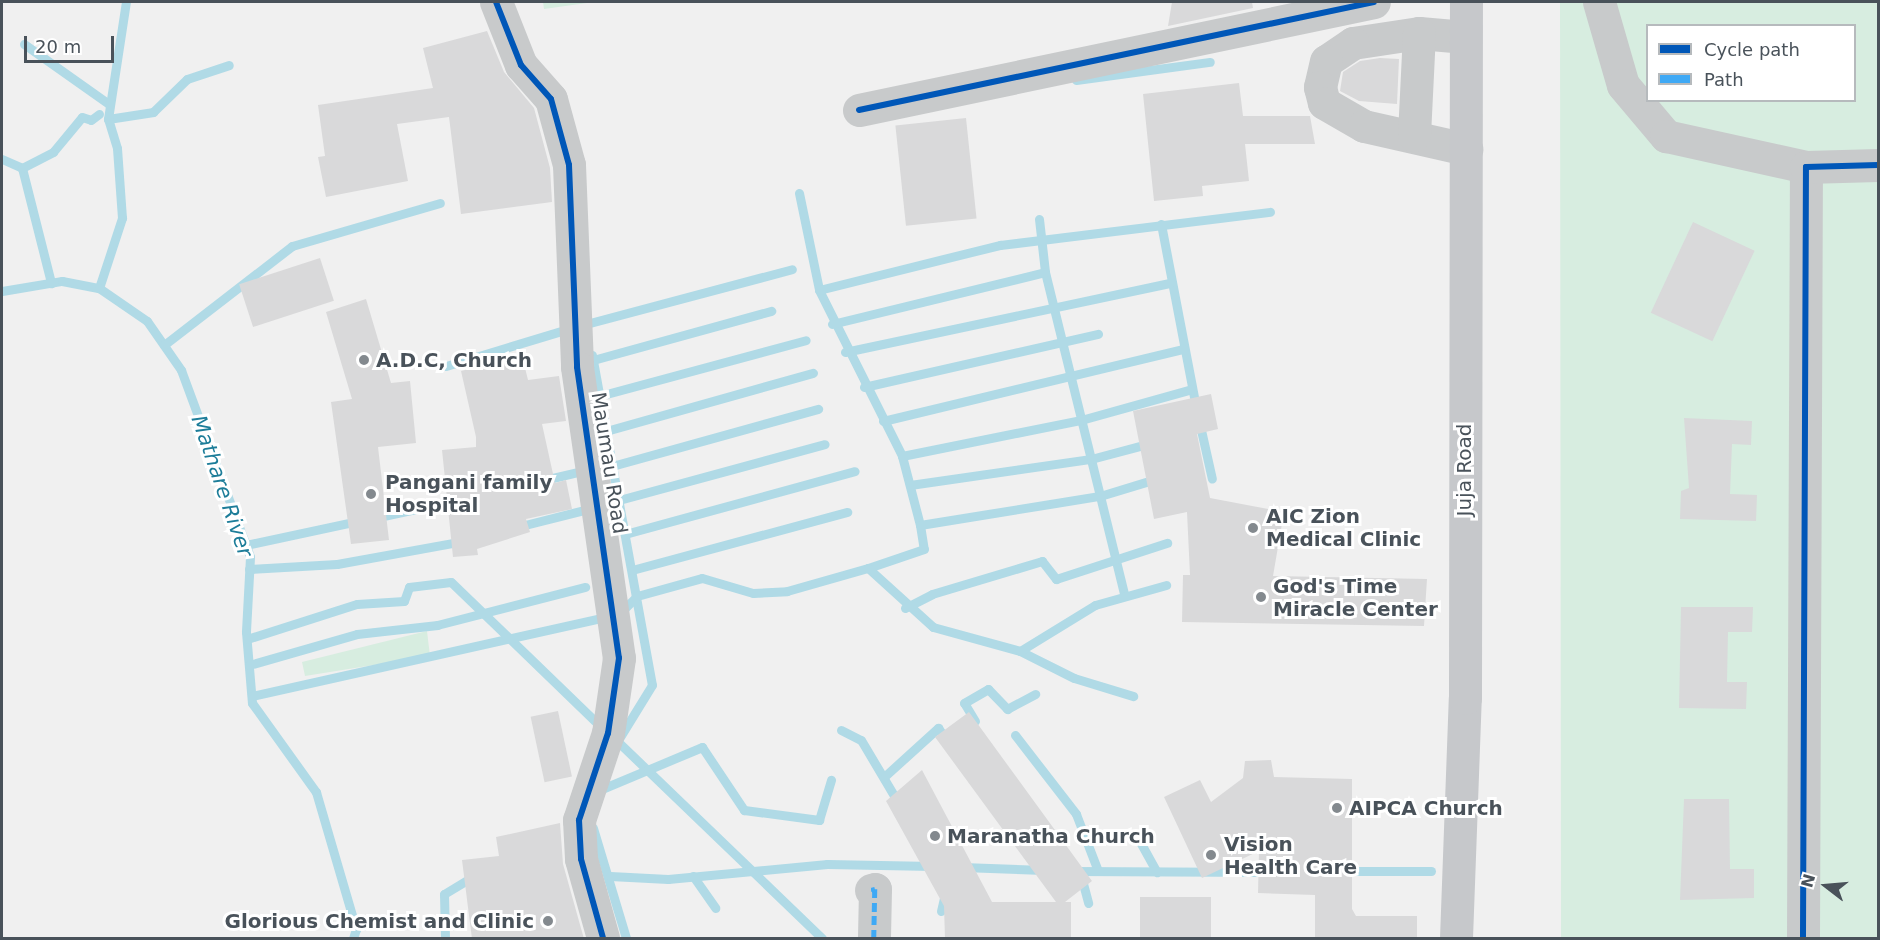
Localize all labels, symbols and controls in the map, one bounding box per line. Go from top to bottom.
scale bar [27,24,117,62]
legend [1646,24,1856,102]
text: 20 m [35,36,81,57]
text: Cycle path [1704,39,1800,60]
text: Path [1704,69,1744,90]
place label: A.D.C, Church [376,348,532,372]
marker: A.D.C, Church [357,353,371,367]
street label: Maumau Road [586,390,632,536]
water label: Mathare River [186,412,258,560]
street label: Juja Road [1452,424,1476,516]
place label: Pangani family Hospital [385,470,553,517]
marker: Pangani family Hospital [362,485,380,503]
place label: AIC Zion Medical Clinic [1266,504,1421,551]
marker: AIC Zion Medical Clinic [1244,519,1262,537]
place label: God's Time Miracle Center [1273,574,1438,621]
marker: God's Time Miracle Center [1254,590,1268,604]
place label: AIPCA Church [1349,796,1503,820]
marker: AIPCA Church [1330,801,1344,815]
place label: Maranatha Church [947,824,1155,848]
marker: Maranatha Church [928,829,942,843]
place label: Vision Health Care [1224,832,1357,879]
marker: Vision Health Care [1202,846,1220,864]
north arrow [1796,856,1856,916]
text: N [1797,872,1819,890]
place label: Glorious Chemist and Clinic [224,909,534,933]
marker: Glorious Chemist and Clinic [539,912,557,930]

